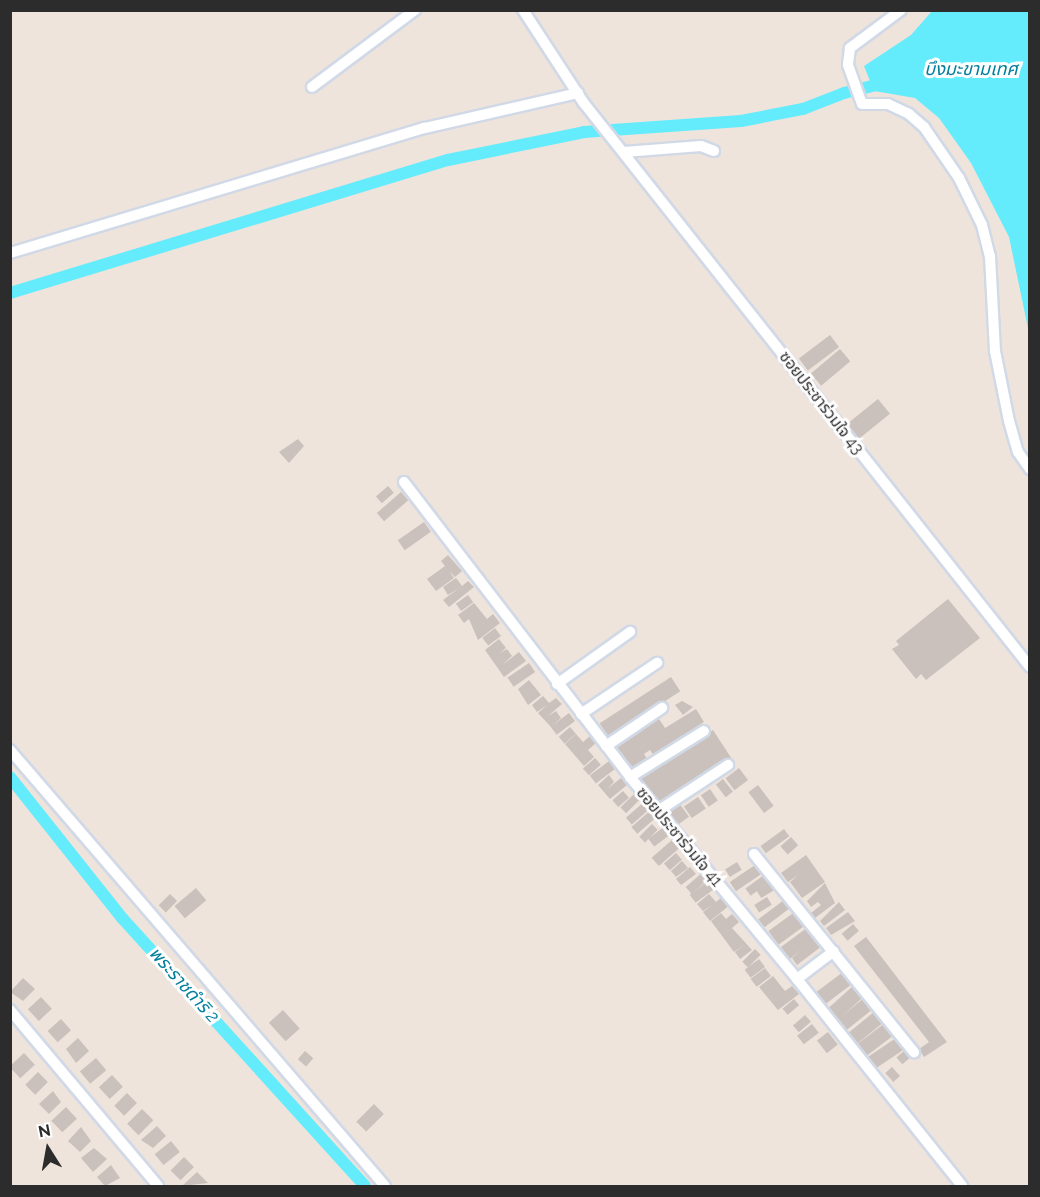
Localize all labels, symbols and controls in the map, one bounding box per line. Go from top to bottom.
water label: บึงมะขามเทศ [924,58,1018,80]
street label: ซอยประชาร่วมใจ 43 [775,348,867,458]
street label: ซอยประชาร่วมใจ 41 [632,783,726,891]
water label: พระราชดำริ 2 [144,943,224,1027]
north arrow [18,1119,78,1179]
text: N [37,1120,52,1141]

